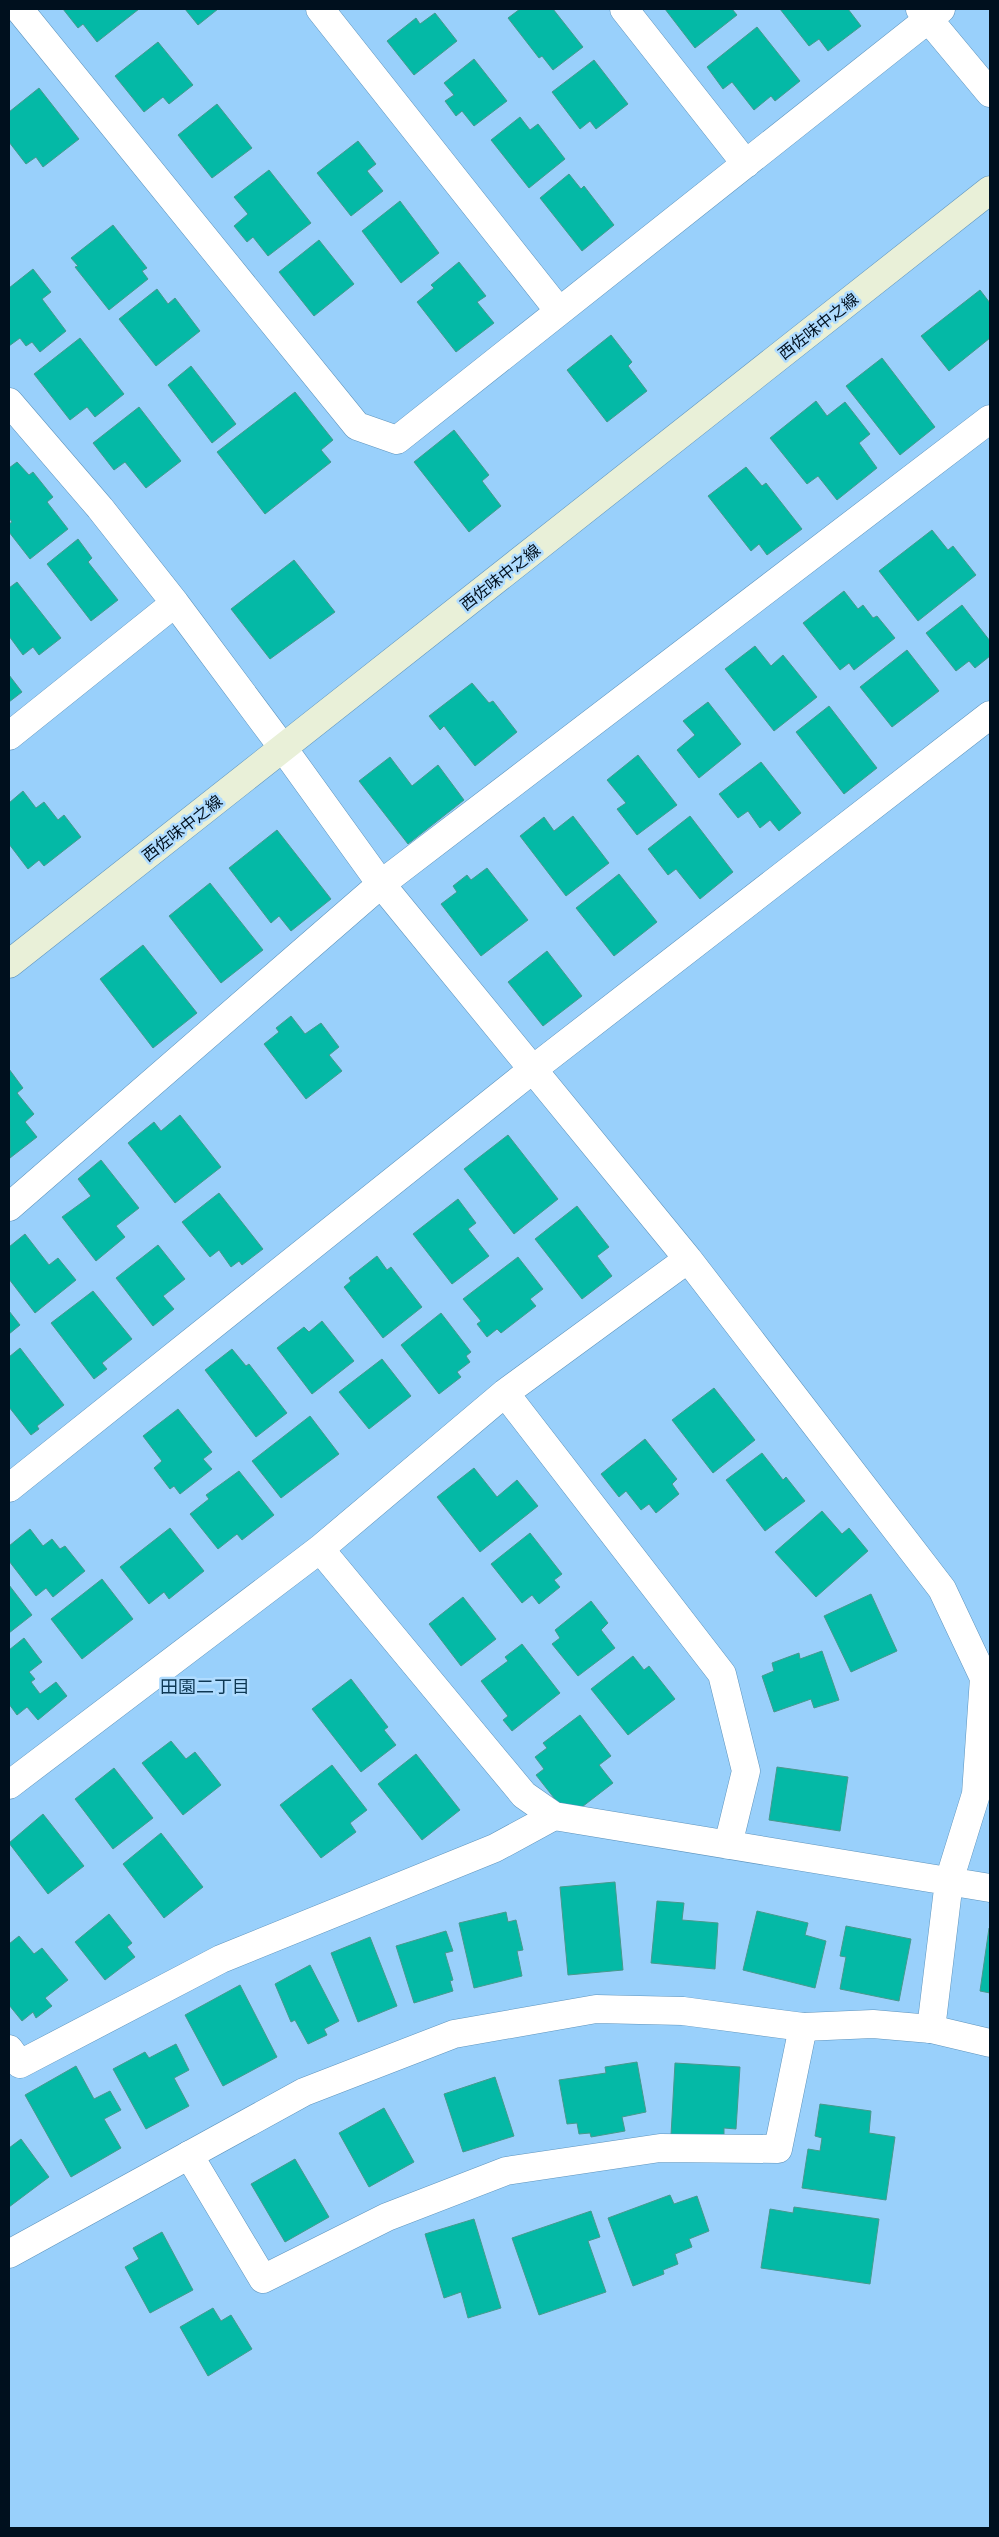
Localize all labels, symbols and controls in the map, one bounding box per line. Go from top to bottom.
street label: 西佐味中之線 [774,289,863,365]
street label: 西佐味中之線 [456,540,545,616]
street label: 西佐味中之線 [138,791,227,867]
district label: 田園二丁目 [160,1675,250,1700]

